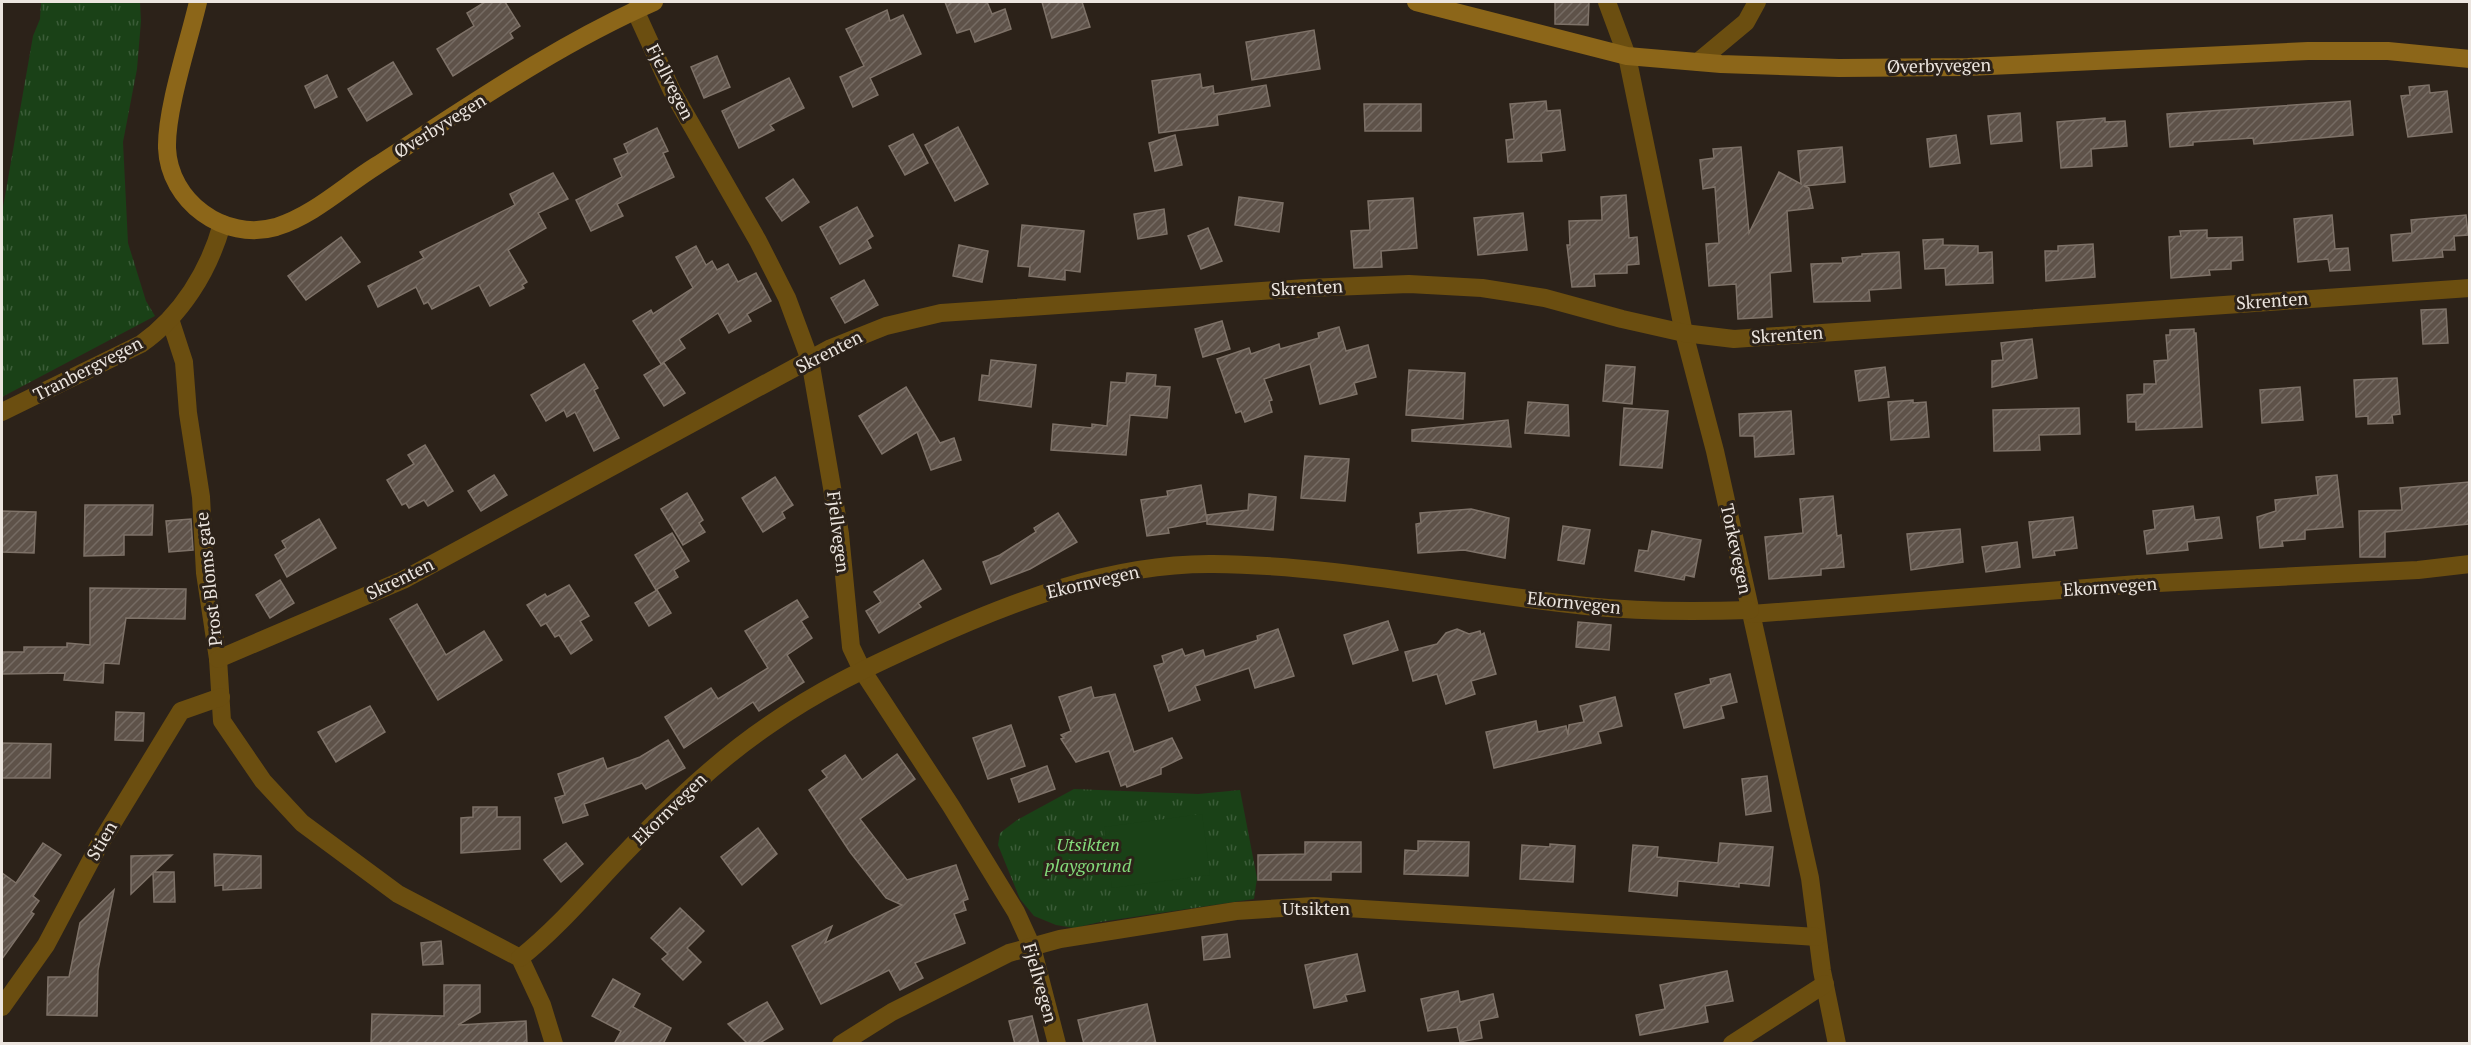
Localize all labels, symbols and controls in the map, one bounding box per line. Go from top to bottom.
street label: Fjellvegen [642,40,700,124]
street label: Øverbyvegen [1887,52,1992,78]
street label: Øverbyvegen [389,87,490,163]
street label: Skrenten [1270,273,1344,301]
street label: Skrenten [2235,285,2309,314]
street label: Skrenten [1750,319,1824,348]
street label: Skrenten [791,324,866,378]
street label: Tranbergvegen [29,330,147,406]
street label: Fjellvegen [822,490,856,574]
street label: Torkevegen [1716,501,1758,596]
street label: Prost Bloms gate [189,511,227,647]
street label: Skrenten [362,551,437,605]
street label: Ekornvegen [1044,559,1142,603]
street label: Ekornvegen [2062,571,2158,601]
street label: Ekornvegen [1526,585,1622,619]
street label: Ekornvegen [627,767,712,850]
street label: Stien [80,816,122,864]
park label: Utsikten playgorund [1045,832,1132,877]
street label: Utsikten [1282,896,1350,920]
street label: Fjellvegen [1018,940,1064,1026]

